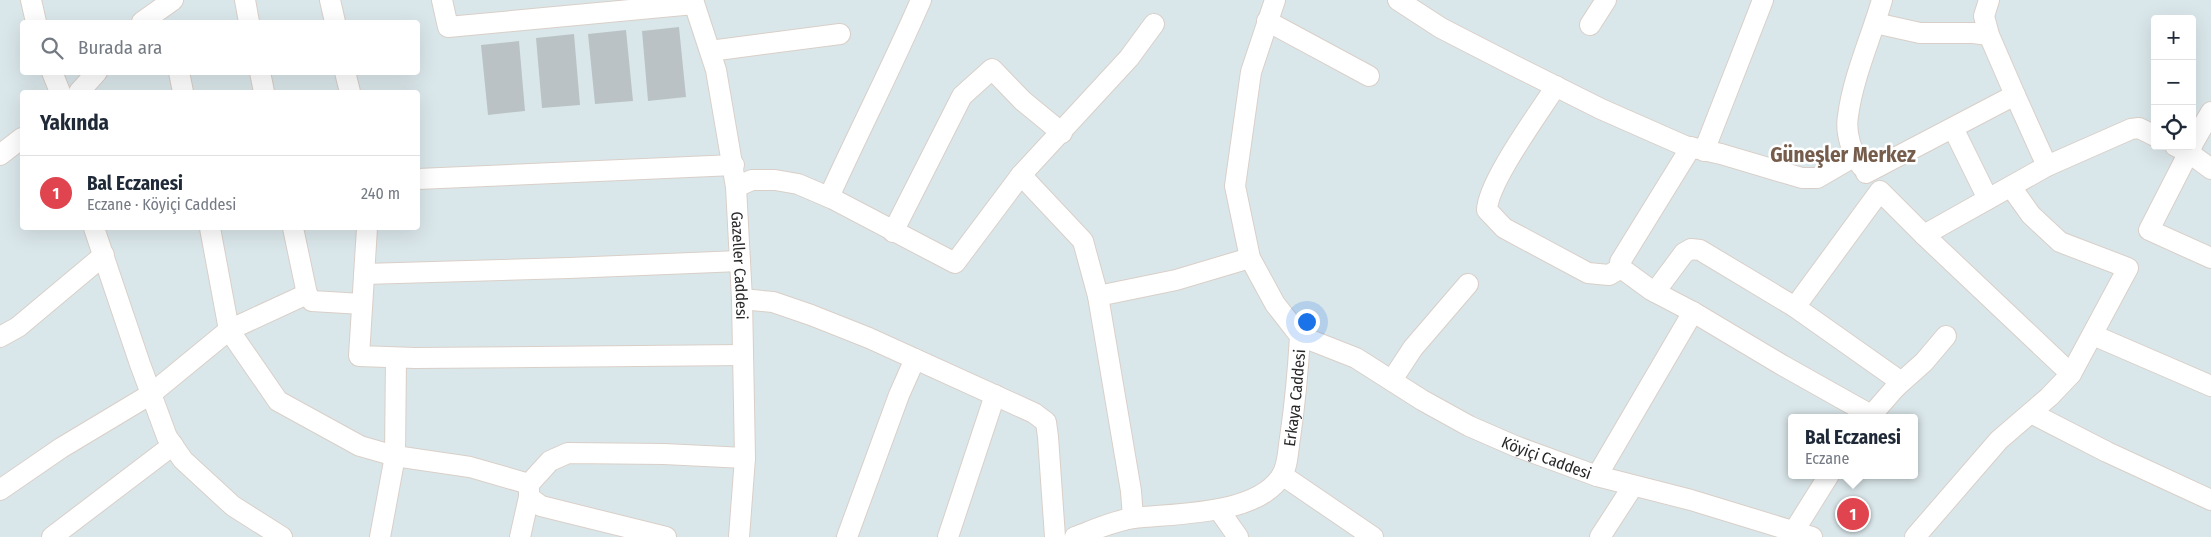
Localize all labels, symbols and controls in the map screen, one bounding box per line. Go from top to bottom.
map controls [2151,15,2196,150]
button: + [2151,15,2196,60]
search box [20,20,420,75]
icon: search [38,34,66,62]
text: Burada ara [78,36,162,59]
button: − [2151,60,2196,105]
button: locate [2151,105,2196,150]
text: Yakında [40,110,109,136]
district label: Güneşler Merkez [1770,142,1916,168]
text: Bal Eczanesi [87,172,183,195]
text: 1 [53,184,59,203]
text: 240 m [361,184,400,203]
text: Eczane · Köyiçi Caddesi [87,195,236,214]
street label: Gazeller Caddesi [728,211,752,320]
your location [1294,309,1320,335]
street label: Erkaya Caddesi [1279,348,1309,447]
popup [1788,414,1918,479]
text: Bal Eczanesi [1805,426,1901,449]
street label: Köyiçi Caddesi [1499,432,1594,483]
text: Eczane [1805,449,1849,468]
pin: 1 [1837,495,1869,533]

